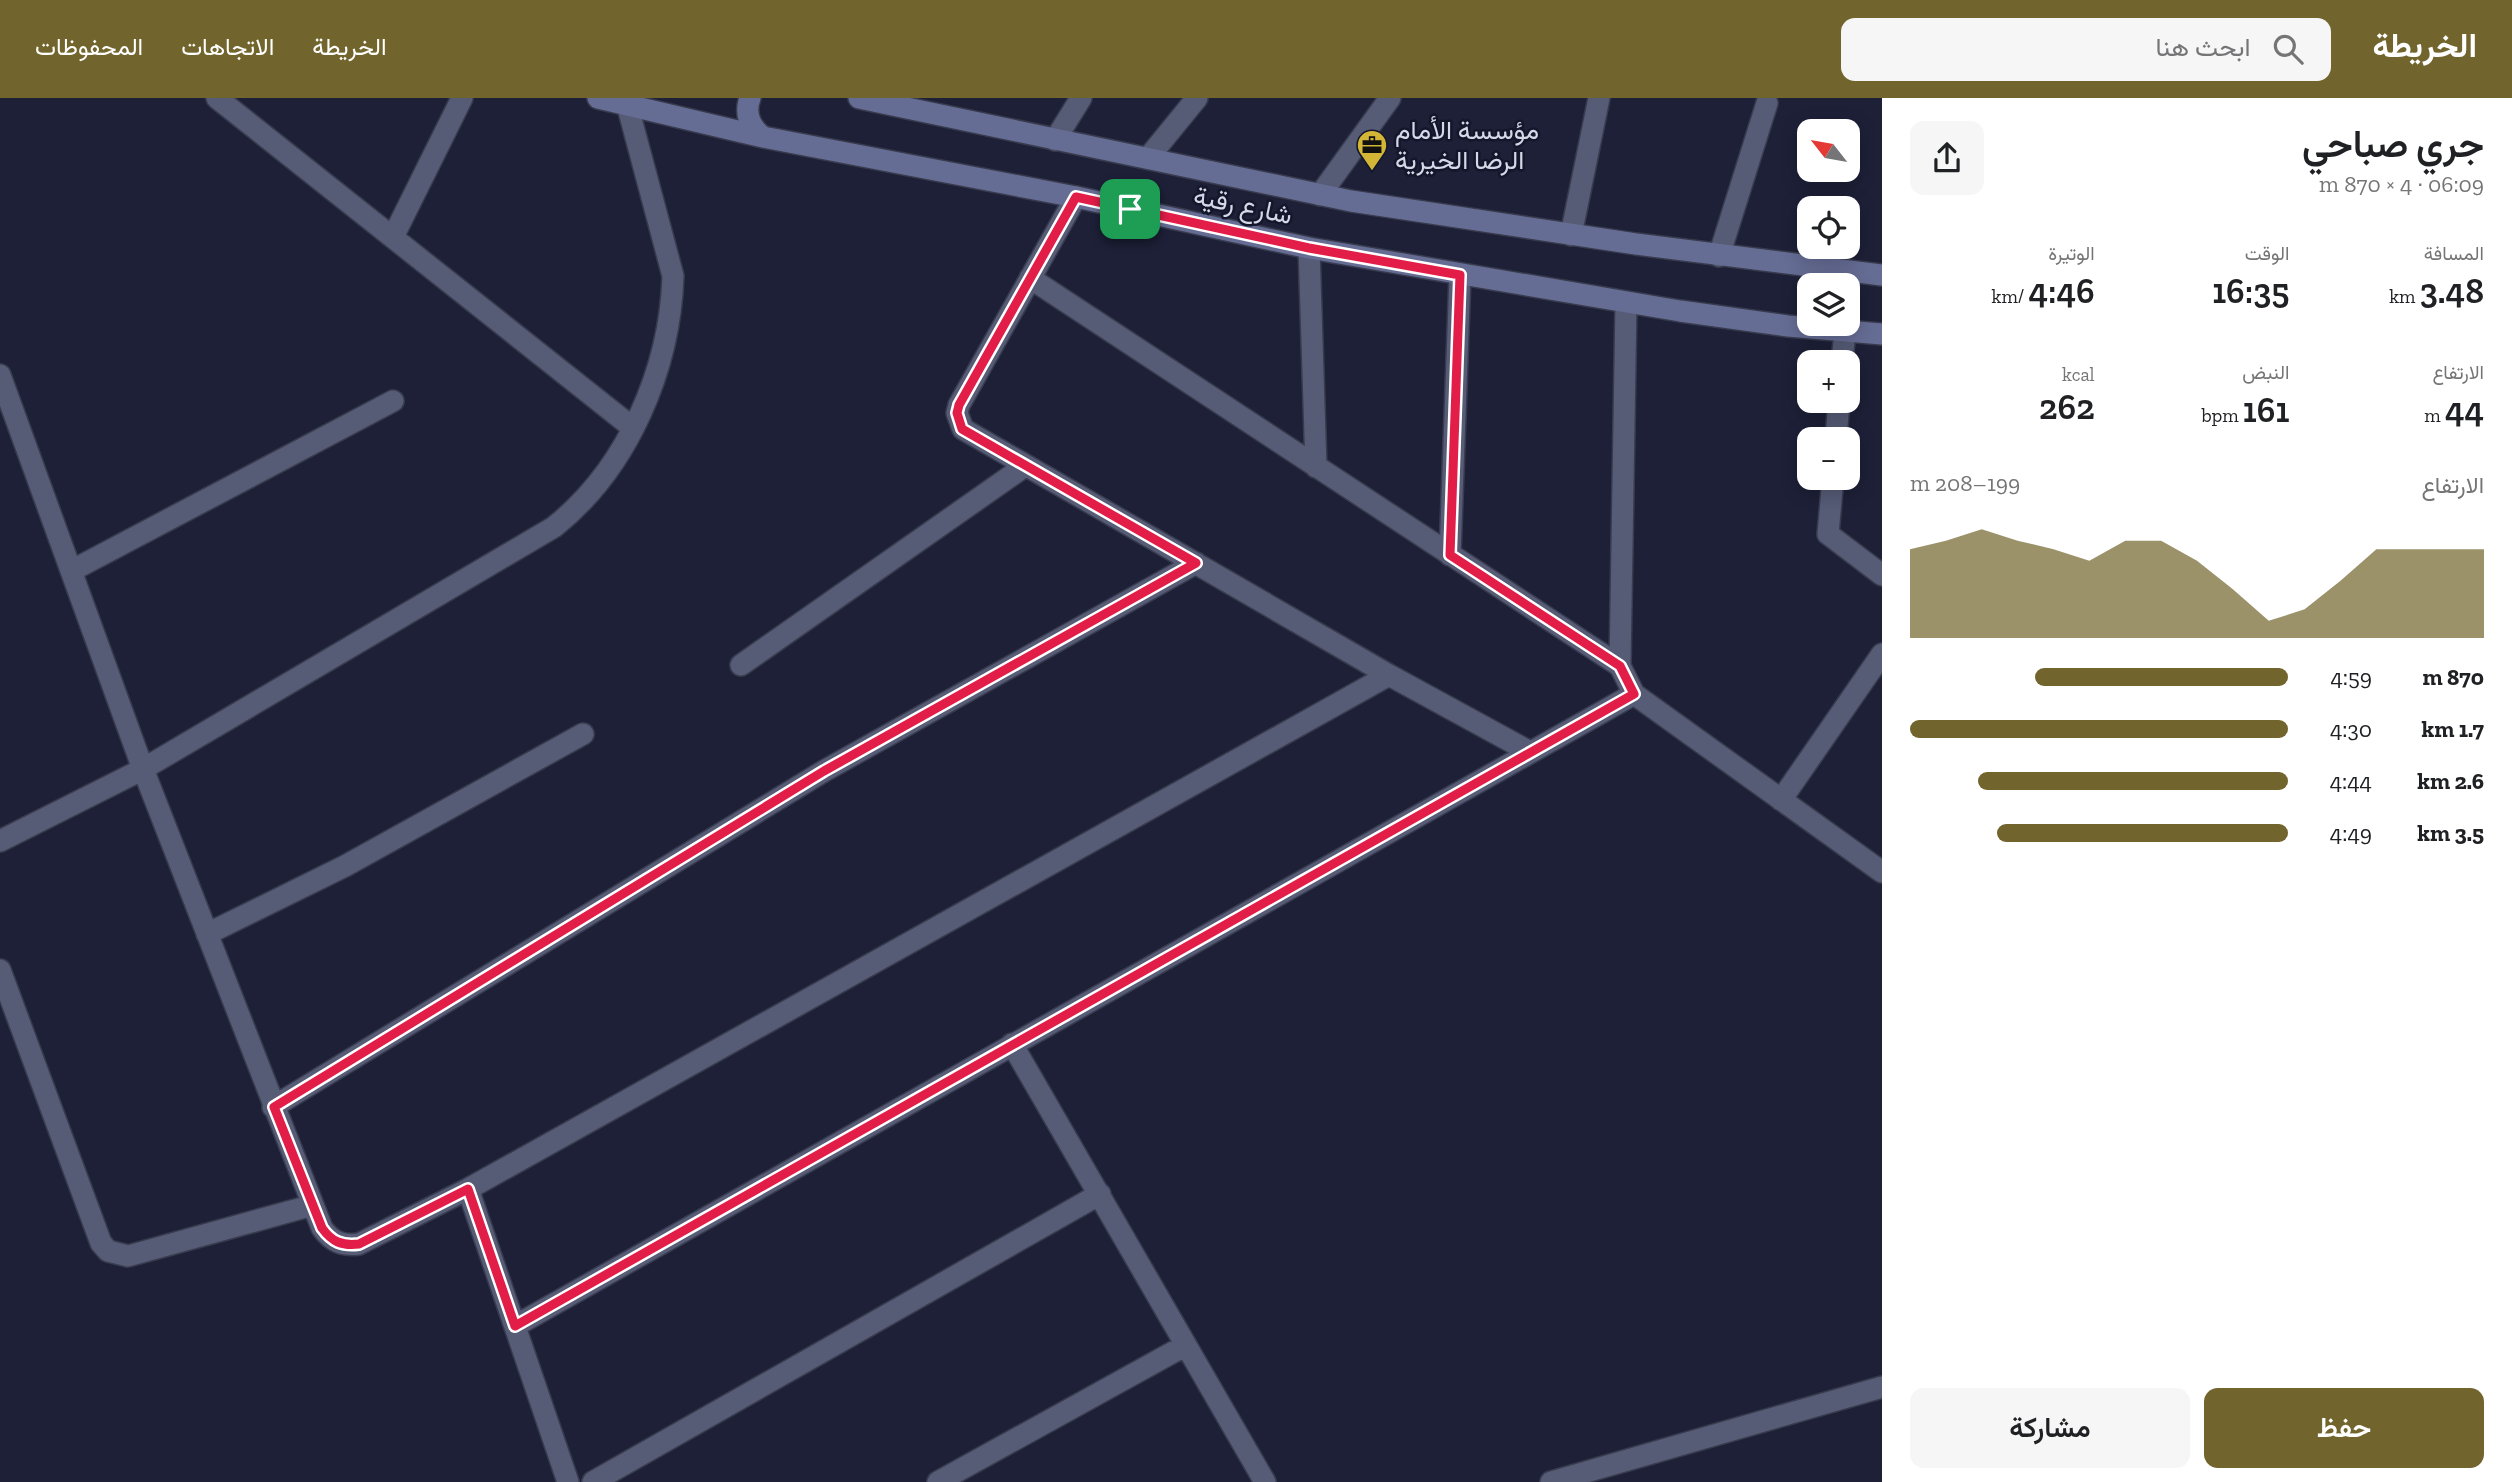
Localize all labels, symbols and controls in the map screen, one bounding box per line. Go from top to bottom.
search box [1841,18,2331,81]
text: الخريطة [2373,26,2477,65]
icon: search [2269,30,2307,68]
text: ابحث هنا [2155,31,2251,63]
text: المحفوظات [35,32,143,61]
text: الاتجاهات [181,32,274,61]
text: الخريطة [312,32,387,61]
place label: مؤسسة الأمام الرضا الخيرية [1395,114,1539,176]
north arrow [1797,119,1860,182]
map controls [1797,119,1860,490]
button: share [1910,121,1984,195]
text: جري صباحي [2302,121,2484,167]
office icon: مؤسسة الأمام الرضا الخيرية [1355,128,1389,172]
text: 06:09 · 4 × 870 m [2319,170,2484,198]
pin [1100,179,1160,239]
street label: شارع رقية [1190,179,1295,233]
icon: arrive [1111,190,1149,228]
button: locate [1797,196,1860,259]
text: الوتيرة [2048,242,2095,265]
text: الوقت [2245,242,2289,265]
text: المسافة [2424,242,2484,265]
text: 4:46 [2029,270,2095,312]
text: 16:35 [2212,270,2289,312]
text: 3.48 [2420,270,2484,312]
button: layers [1797,273,1860,336]
text: /km [1992,285,2029,308]
text: km [2389,285,2420,308]
button: + [1797,350,1860,413]
text: النبض [2242,361,2289,384]
text: الارتفاع [2432,361,2484,384]
text: kcal [2062,363,2095,386]
text: 262 [2039,386,2095,428]
text: 161 [2243,389,2289,431]
text: 44 [2445,389,2484,431]
text: bpm [2202,404,2243,427]
text: m [2424,404,2445,427]
button: − [1797,427,1860,490]
text: 199–208 m [1910,469,2020,497]
text: الارتفاع [2422,471,2484,499]
text: 4:59 [2330,663,2372,691]
text: 870 m [2423,663,2484,691]
text: 4:30 [2330,715,2372,743]
text: 1.7 km [2422,715,2484,743]
text: 4:44 [2330,767,2372,795]
text: 2.6 km [2417,767,2484,795]
text: 4:49 [2330,819,2372,847]
text: 3.5 km [2417,819,2484,847]
button: مشاركة [1910,1388,2190,1468]
button: حفظ [2204,1388,2484,1468]

